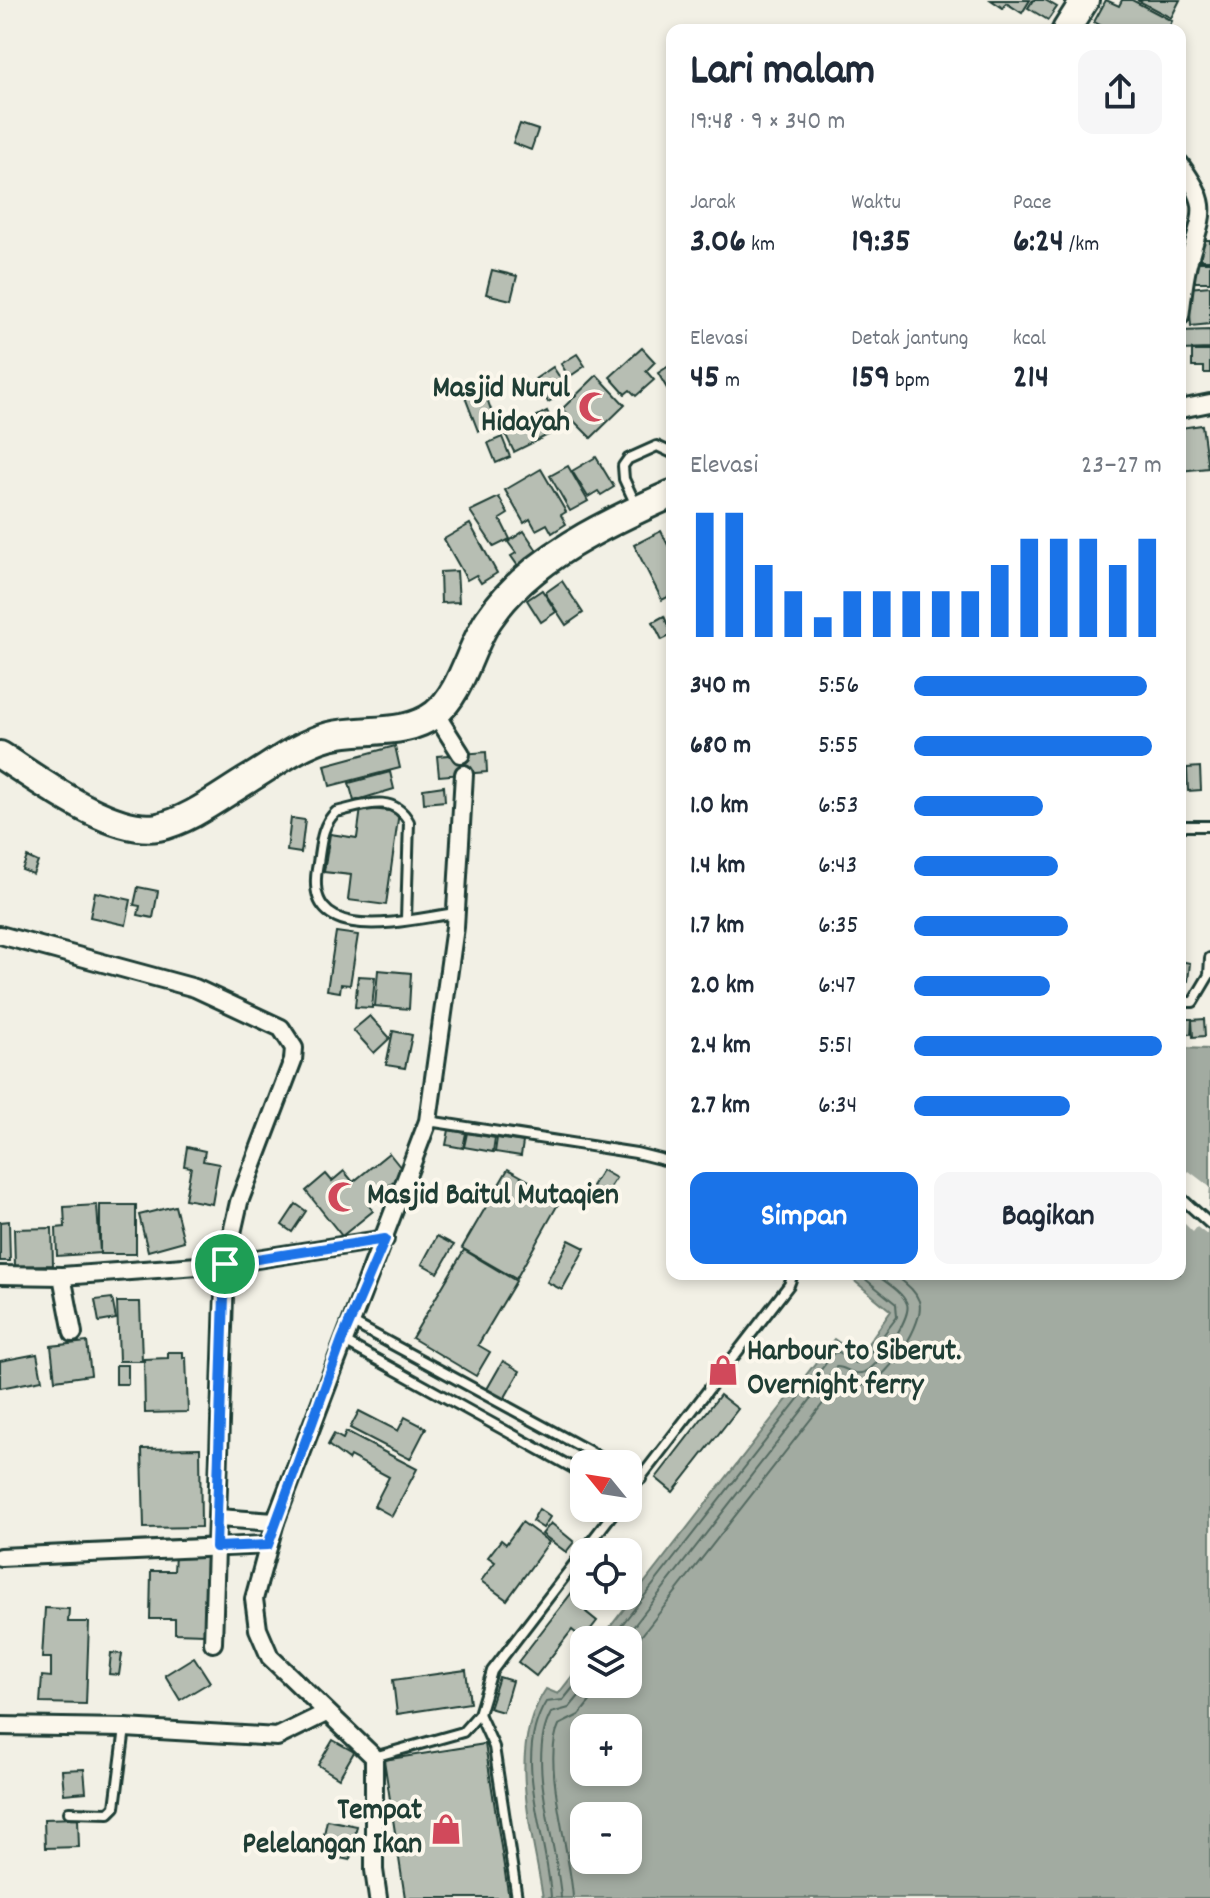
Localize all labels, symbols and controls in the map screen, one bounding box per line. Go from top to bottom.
text: Lari malam [690,42,875,105]
button: share [1078,50,1162,134]
text: 19:48 · 9 × 340 m [690,104,845,141]
text: Jarak [690,188,736,219]
text: Waktu [851,188,901,219]
text: Pace [1013,188,1052,219]
text: 3.06 [690,219,746,268]
text: 19:35 [851,219,911,268]
text: 6:24 [1013,219,1064,268]
text: km [746,230,775,261]
text: /km [1064,230,1099,261]
text: Elevasi [690,324,748,355]
text: Detak jantung [851,324,969,355]
text: kcal [1013,324,1046,355]
text: 45 [690,355,720,404]
text: 159 [851,355,890,404]
text: 214 [1013,355,1049,404]
text: m [720,366,740,397]
text: bpm [890,366,930,397]
place label: Masjid Nurul Hidayah [432,369,571,446]
mosque icon: Masjid Nurul Hidayah [577,390,611,424]
text: Elevasi [690,448,758,485]
text: 23–27 m [1081,448,1162,485]
text: 340 m [690,668,750,705]
text: 5:56 [818,668,859,705]
text: 680 m [690,728,751,765]
text: 5:55 [818,728,858,765]
text: 1.0 km [690,788,749,825]
text: 6:53 [818,788,859,825]
text: 1.4 km [690,848,745,885]
text: 6:43 [818,848,857,885]
text: 1.7 km [690,908,744,945]
text: 6:35 [818,908,859,945]
text: 2.0 km [690,968,754,1005]
text: 6:47 [818,968,856,1005]
text: 2.4 km [690,1028,751,1065]
text: 5:51 [818,1028,852,1065]
text: 2.7 km [690,1088,750,1125]
text: 6:34 [818,1088,857,1125]
button: Simpan [690,1172,918,1264]
button: Bagikan [934,1172,1162,1264]
place label: Masjid Baitul Mutaqien [367,1176,619,1219]
mosque icon: Masjid Baitul Mutaqien [326,1180,360,1214]
pin [191,1230,259,1298]
icon: arrive [203,1242,247,1286]
place label: Harbour to Siberut. Overnight ferry [747,1332,961,1409]
shop icon: Harbour to Siberut. Overnight ferry [706,1353,740,1387]
north arrow [570,1450,642,1522]
map controls [570,1450,642,1874]
button: locate [570,1538,642,1610]
button: layers [570,1626,642,1698]
button: + [570,1714,642,1786]
place label: Tempat Pelelangan Ikan [242,1791,422,1868]
button: − [570,1802,642,1874]
shop icon: Tempat Pelelangan Ikan [429,1812,463,1846]

